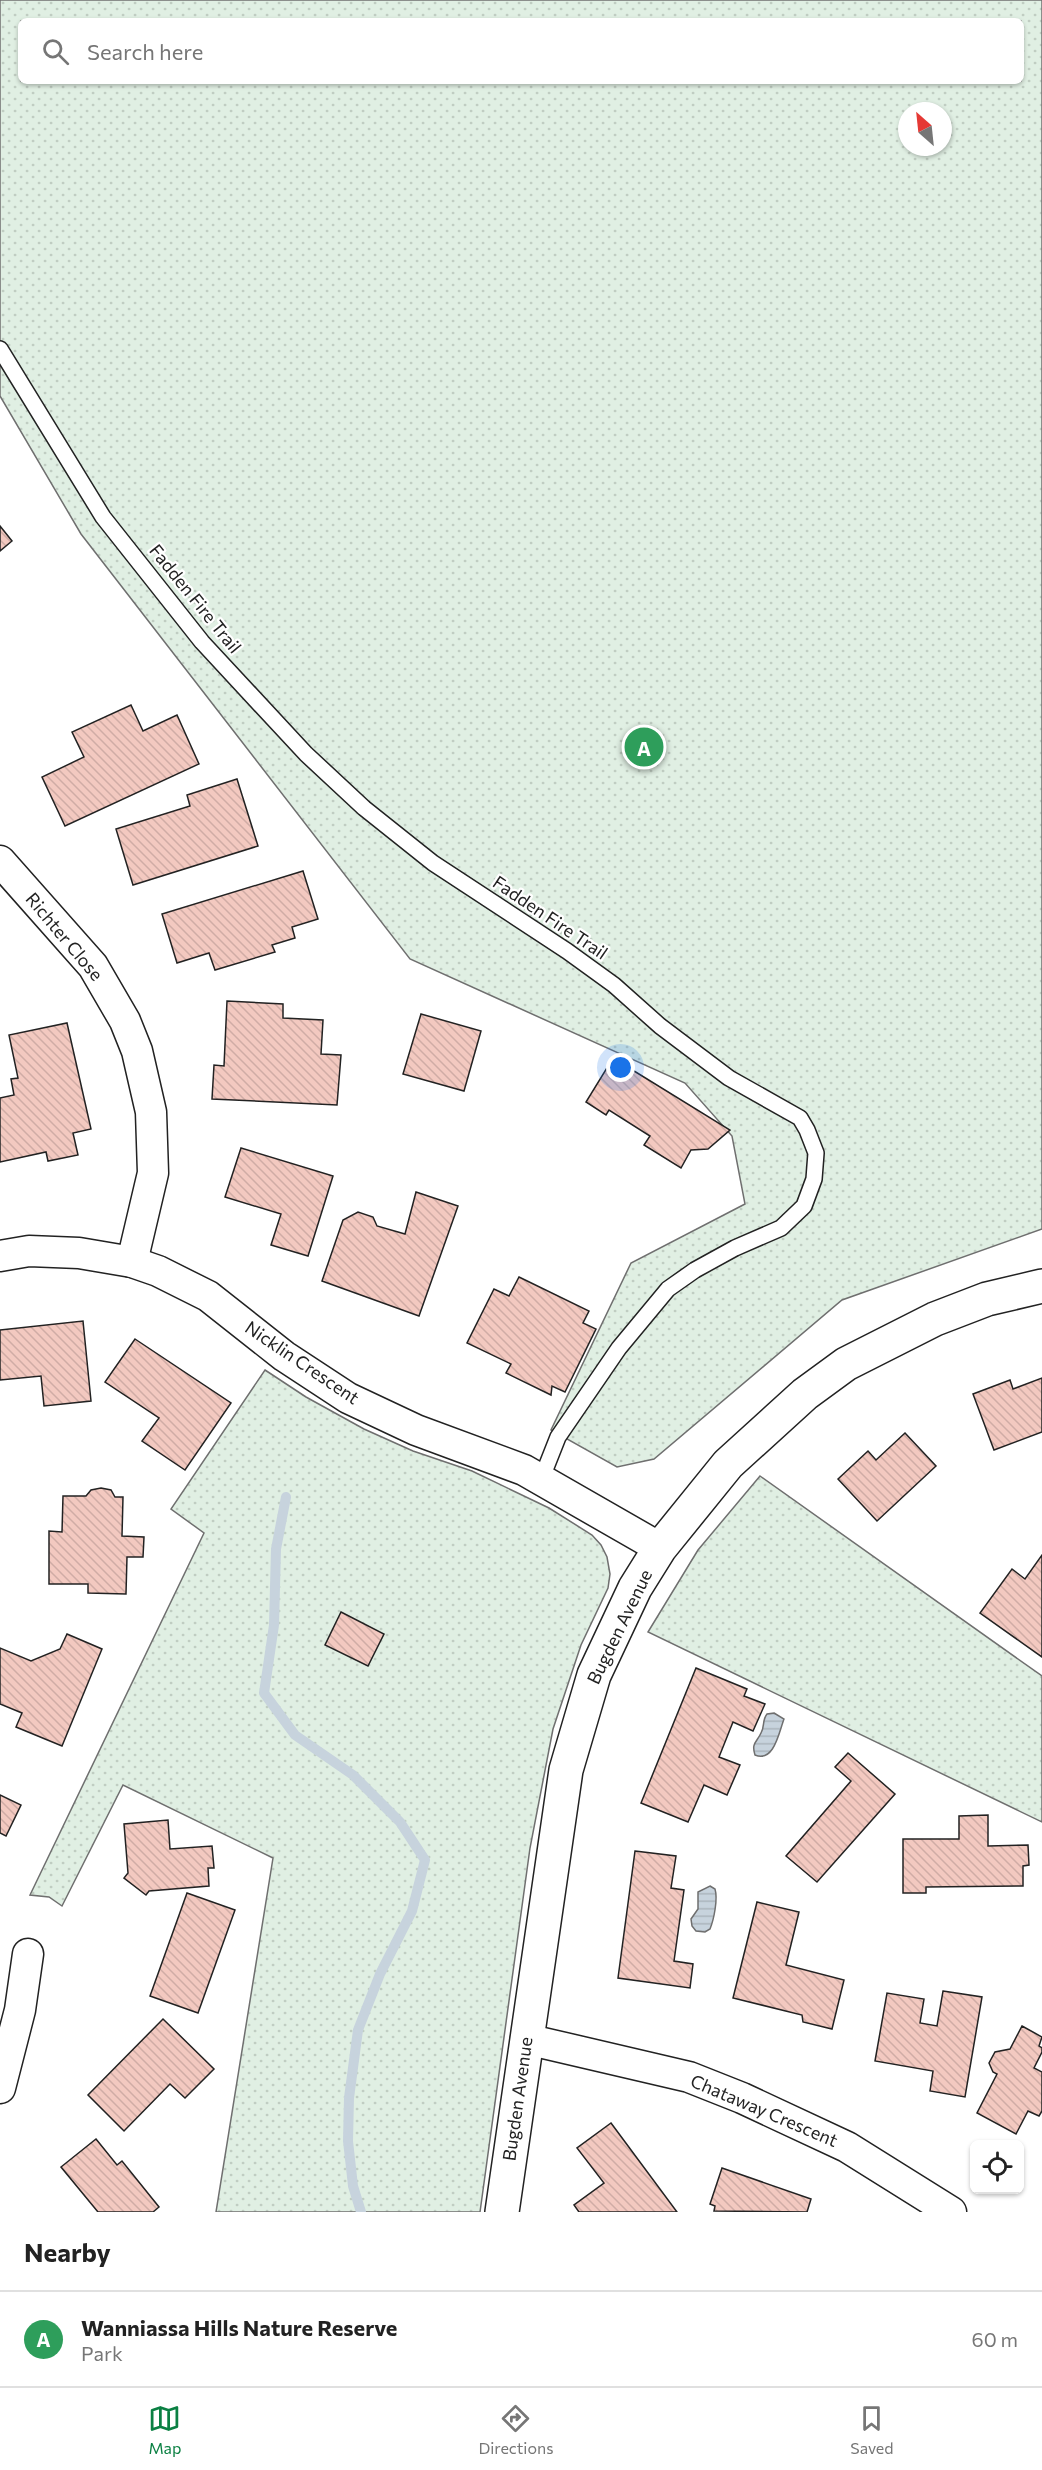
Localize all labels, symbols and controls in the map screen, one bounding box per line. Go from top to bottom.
search box [18,18,1024,84]
icon: search [39,35,72,68]
text: Search here [87,38,203,65]
north arrow [898,102,952,156]
street label: Fadden Fire Trail [145,539,246,657]
pin: A [624,724,664,770]
street label: Fadden Fire Trail [489,871,612,964]
street label: Richter Close [21,888,108,985]
your location [606,1053,635,1082]
street label: Nicklin Crescent [241,1316,364,1408]
street label: Bugden Avenue [582,1566,656,1688]
street label: Bugden Avenue [497,2035,537,2162]
street label: Chataway Crescent [687,2069,841,2151]
map controls [970,2140,1024,2194]
button: locate [970,2140,1024,2194]
text: Nearby [24,2236,111,2267]
text: Wanniassa Hills Nature Reserve [81,2314,397,2341]
text: A [36,2327,51,2351]
text: 60 m [972,2327,1018,2351]
text: Park [81,2341,123,2365]
tab: Map [148,2402,181,2457]
tab: Directions [478,2402,553,2457]
tab: Saved [850,2402,894,2457]

